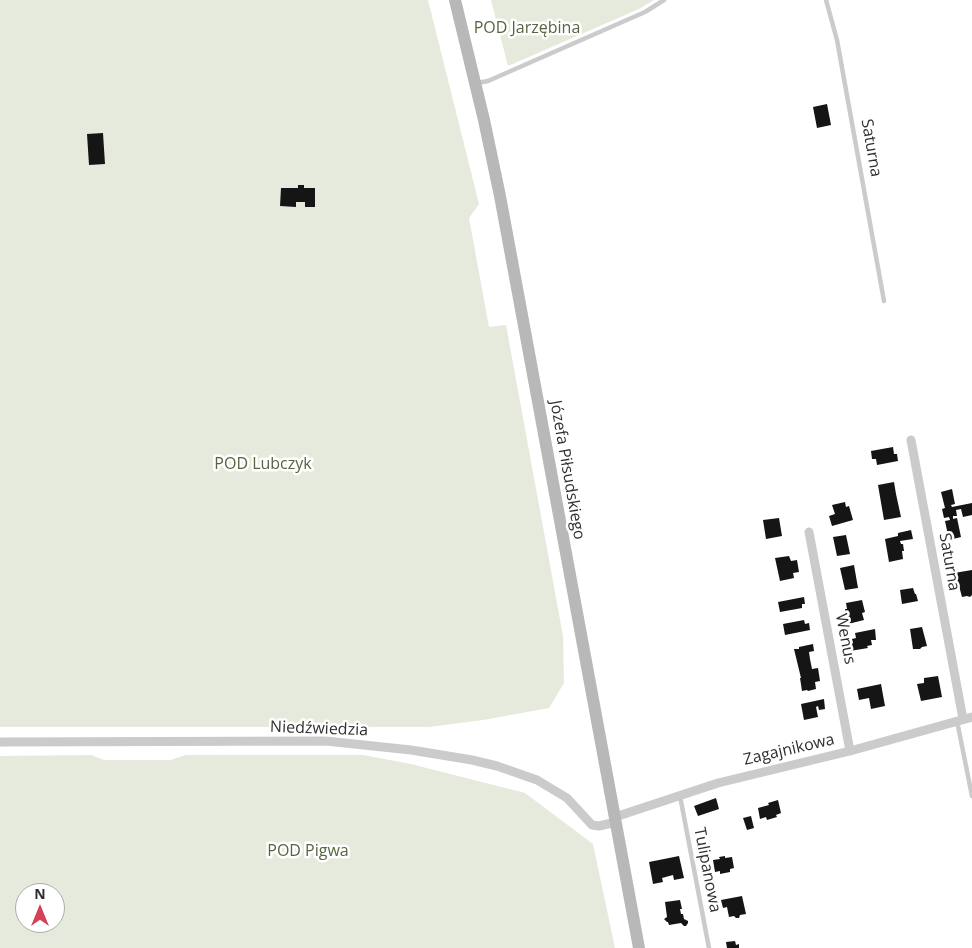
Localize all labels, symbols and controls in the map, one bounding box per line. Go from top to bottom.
park label: POD Jarzębina [474,18,580,38]
street label: Saturna [856,118,886,178]
street label: Józefa Piłsudskiego [545,399,589,541]
park label: POD Lubczyk [214,454,312,474]
street label: Saturna [934,532,964,592]
street label: Wenus [831,612,859,666]
street label: Niedźwiedzia [270,718,368,740]
street label: Zagajnikowa [742,730,836,770]
street label: Tulipanowa [689,826,725,914]
park label: POD Pigwa [267,841,349,861]
north arrow [15,883,65,933]
text: N [34,884,46,903]

